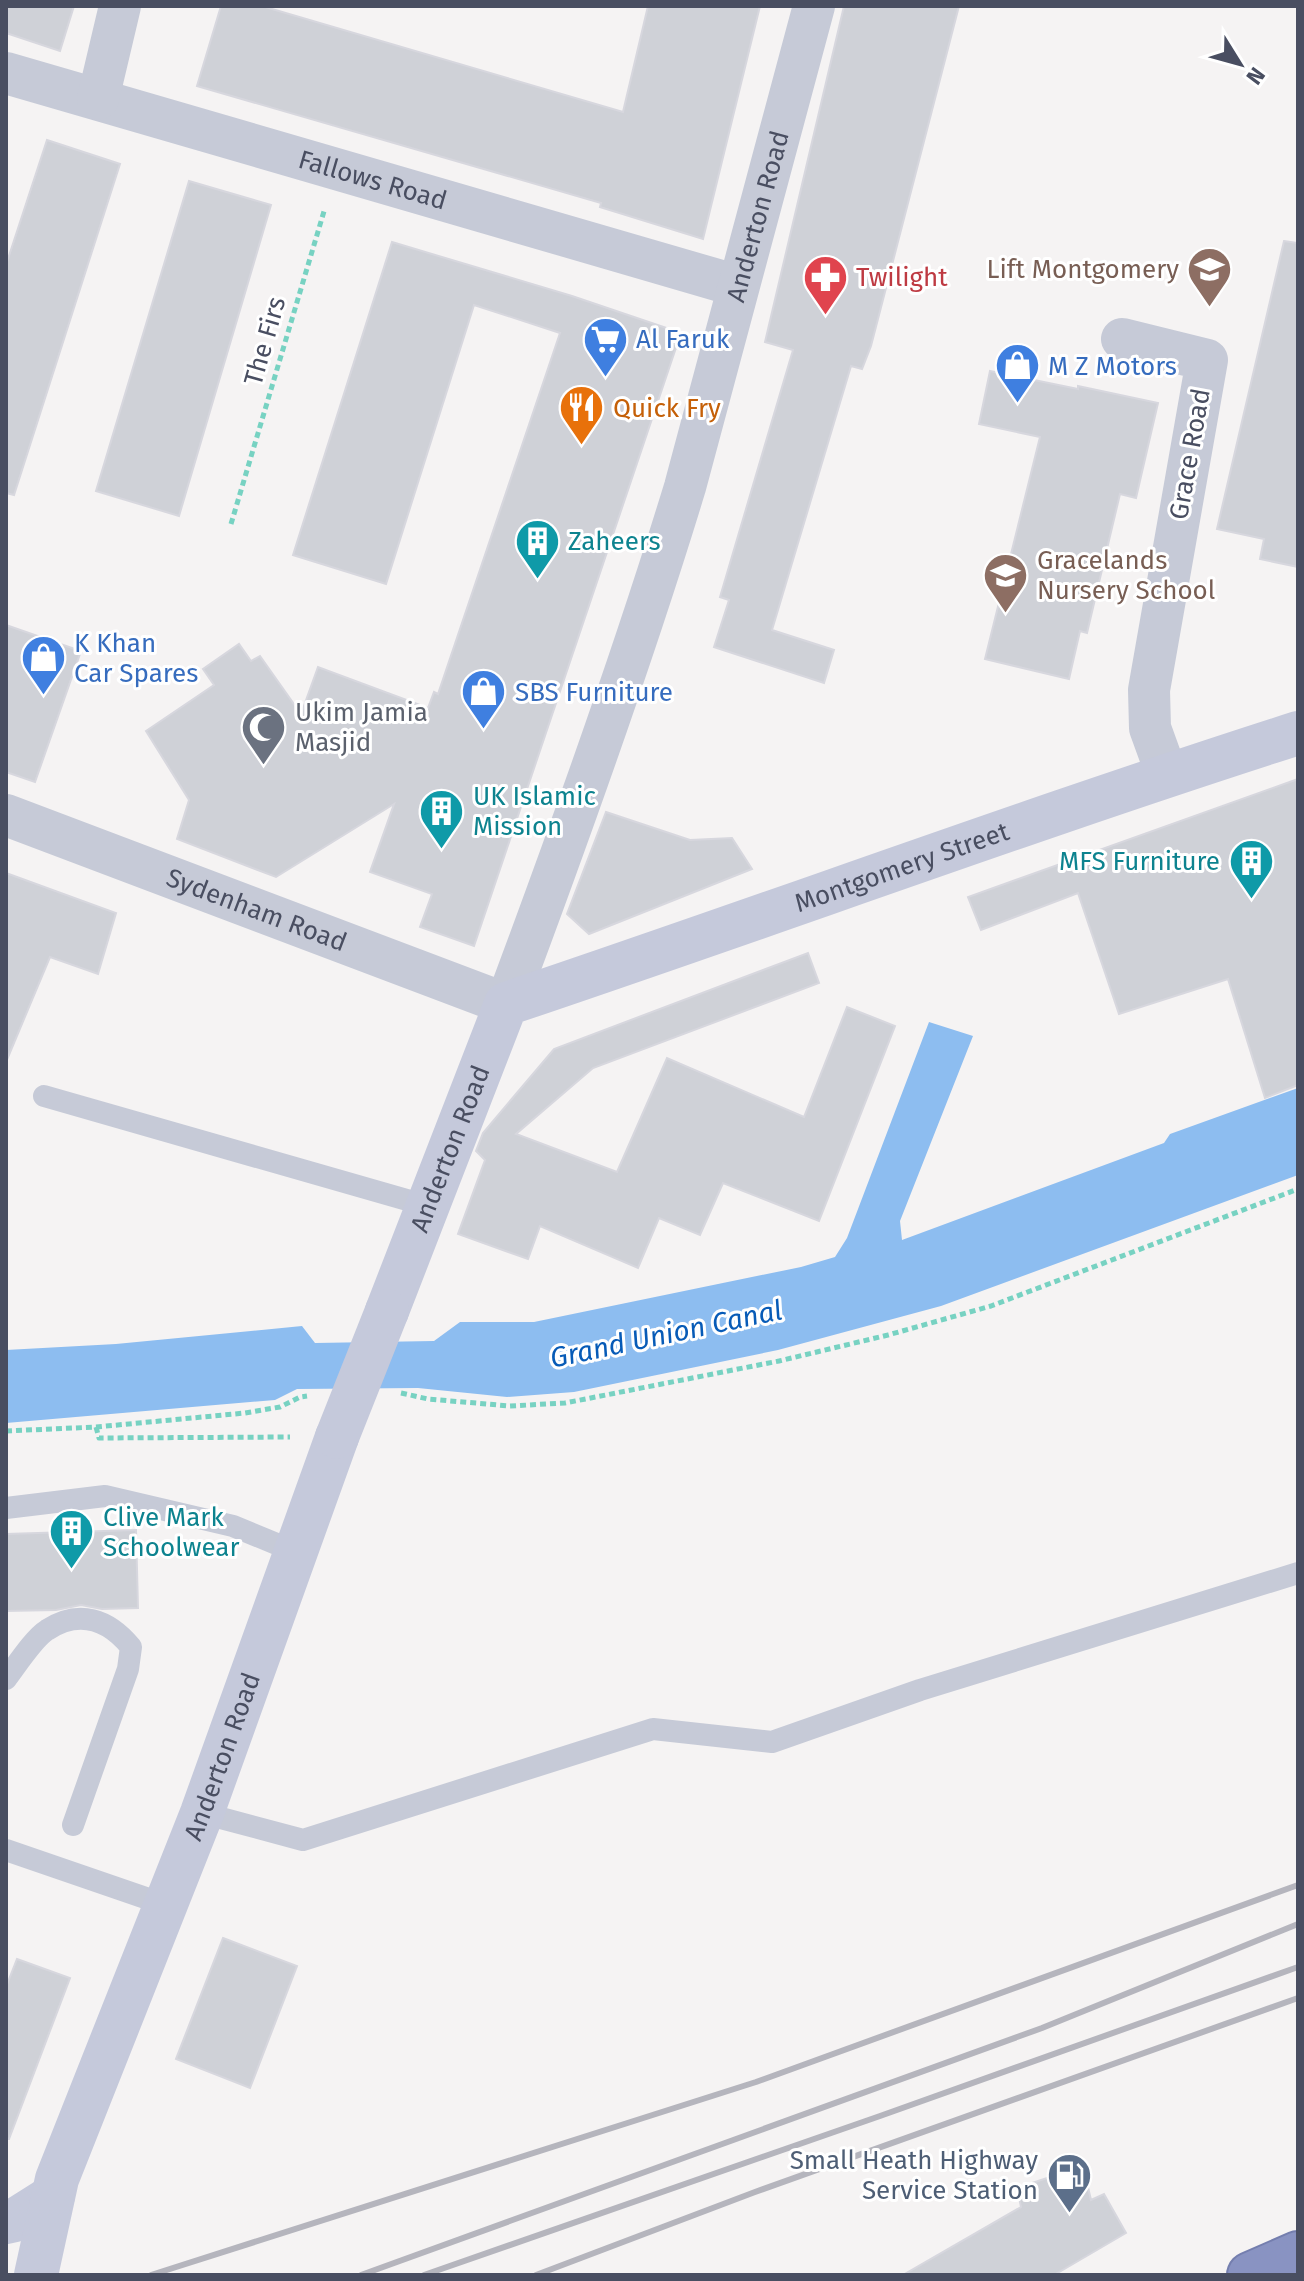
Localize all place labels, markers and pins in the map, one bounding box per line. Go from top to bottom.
school or university icon: Lift Montgomery [1186,245,1234,308]
pharmacy icon: Twilight [801,253,849,316]
place label: Lift Montgomery [987,254,1179,285]
place label: Twilight [856,262,948,293]
supermarket icon: Al Faruk [581,315,629,378]
place label: Al Faruk [636,324,730,355]
shop icon: M Z Motors [993,342,1041,405]
place label: M Z Motors [1048,351,1177,382]
restaurant icon: Quick Fry [558,384,606,447]
place label: Quick Fry [613,393,721,424]
building icon: Zaheers [513,517,561,580]
place label: Zaheers [568,526,661,557]
place label: Gracelands Nursery School [1037,545,1216,606]
school or university icon: Gracelands Nursery School [982,551,1030,614]
place label: K Khan Car Spares [74,628,198,689]
shop icon: K Khan Car Spares [19,634,67,697]
shop icon: SBS Furniture [460,668,508,731]
place label: SBS Furniture [515,677,673,708]
place label: Ukim Jamia Masjid [295,697,428,758]
mosque icon: Ukim Jamia Masjid [240,703,288,766]
place label: UK Islamic Mission [473,781,596,842]
building icon: UK Islamic Mission [418,787,466,850]
building icon: MFS Furniture [1227,837,1275,900]
place label: MFS Furniture [1059,846,1220,877]
place label: Clive Mark Schoolwear [103,1502,240,1563]
building icon: Clive Mark Schoolwear [48,1508,96,1571]
place label: Small Heath Highway Service Station [790,2145,1038,2206]
fuel station icon: Small Heath Highway Service Station [1045,2151,1093,2214]

